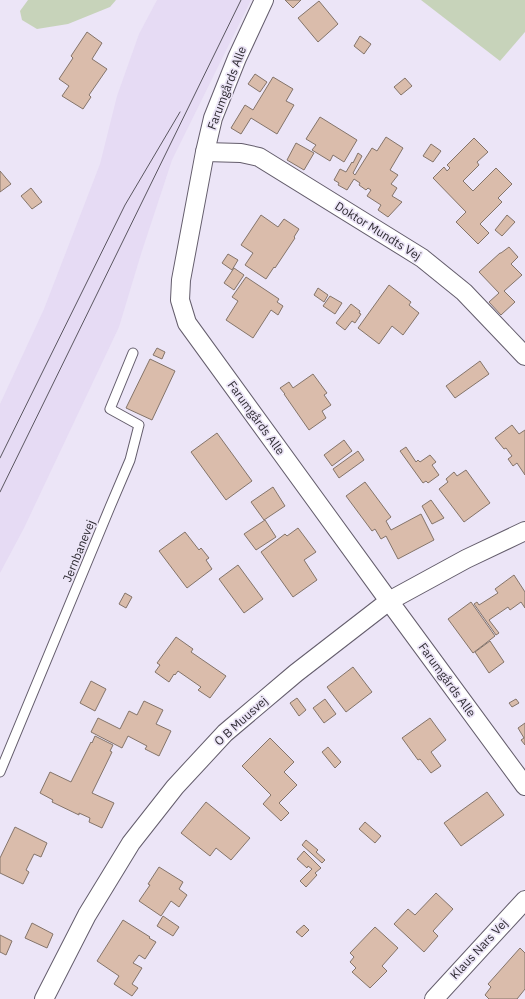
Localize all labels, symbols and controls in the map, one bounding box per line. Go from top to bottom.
street label: Farumgårds Alle [204,44,249,131]
street label: Doktor Mundts Vej [332,198,424,263]
street label: Farumgårds Alle [225,378,289,458]
street label: Jernbanevej [59,517,98,584]
street label: Farumgårds Alle [416,640,480,720]
street label: O B Muusvej [211,693,270,748]
street label: Klaus Nars Vej [447,915,510,982]

